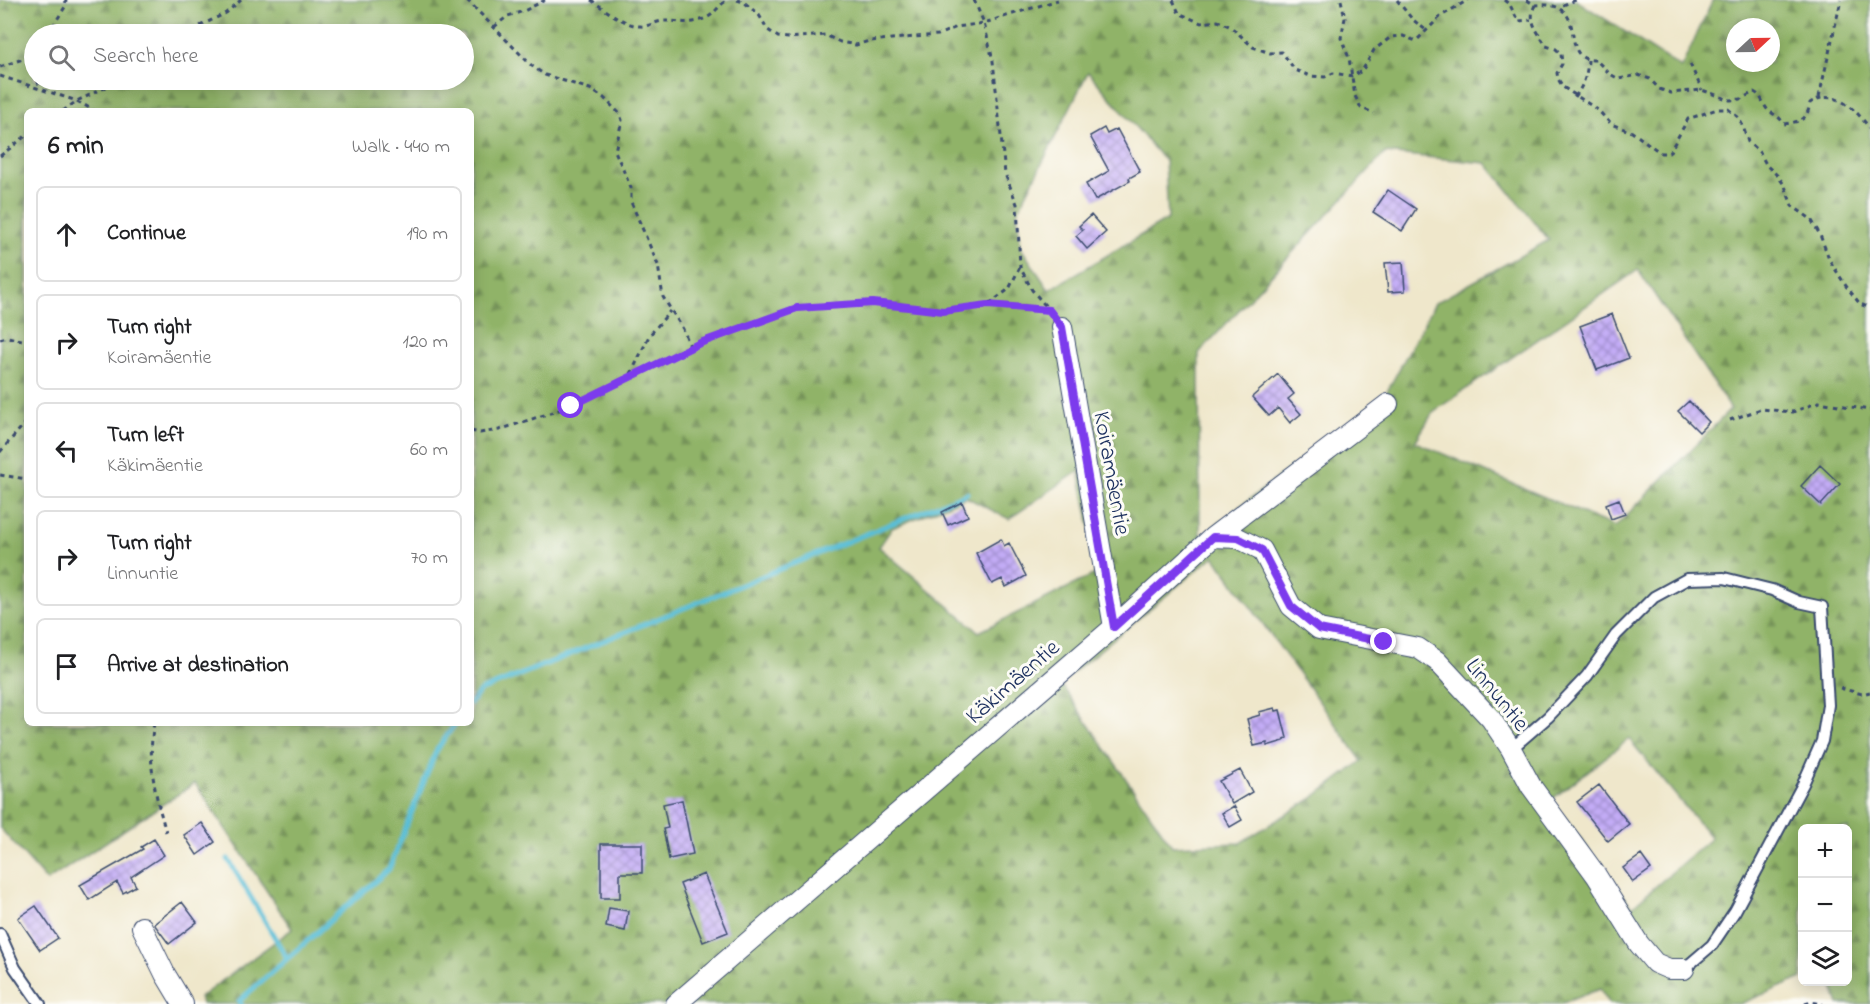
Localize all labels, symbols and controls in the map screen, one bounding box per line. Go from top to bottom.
north arrow [1726,18,1780,72]
search box [24,24,474,90]
icon: search [45,41,78,74]
text: Search here [93,41,198,73]
text: 6 min [48,128,104,166]
text: Walk · 440 m [352,133,450,162]
icon: ahead [50,218,83,251]
text: Continue [107,218,186,250]
text: 190 m [406,220,448,249]
text: Turn right [107,312,192,344]
icon: right [50,326,83,359]
text: 120 m [403,328,448,357]
text: Koiramäentie [107,344,211,373]
route start [557,392,583,418]
street label: Koiramäentie [1082,409,1139,538]
text: Turn left [107,420,184,452]
icon: left [50,434,83,467]
text: 60 m [410,436,448,465]
text: Käkimäentie [107,452,203,481]
text: Turn right [107,528,192,560]
icon: right [50,542,83,575]
text: 70 m [411,544,448,573]
text: Linnuntie [107,560,178,589]
route end [1370,628,1396,654]
street label: Käkimäentie [959,632,1069,734]
icon: arrive [50,650,83,683]
text: Arrive at destination [107,650,289,682]
street label: Linnuntie [1456,651,1537,740]
map controls [1798,824,1852,986]
button: + [1798,824,1852,878]
button: − [1798,878,1852,932]
button: layers [1798,932,1852,986]

